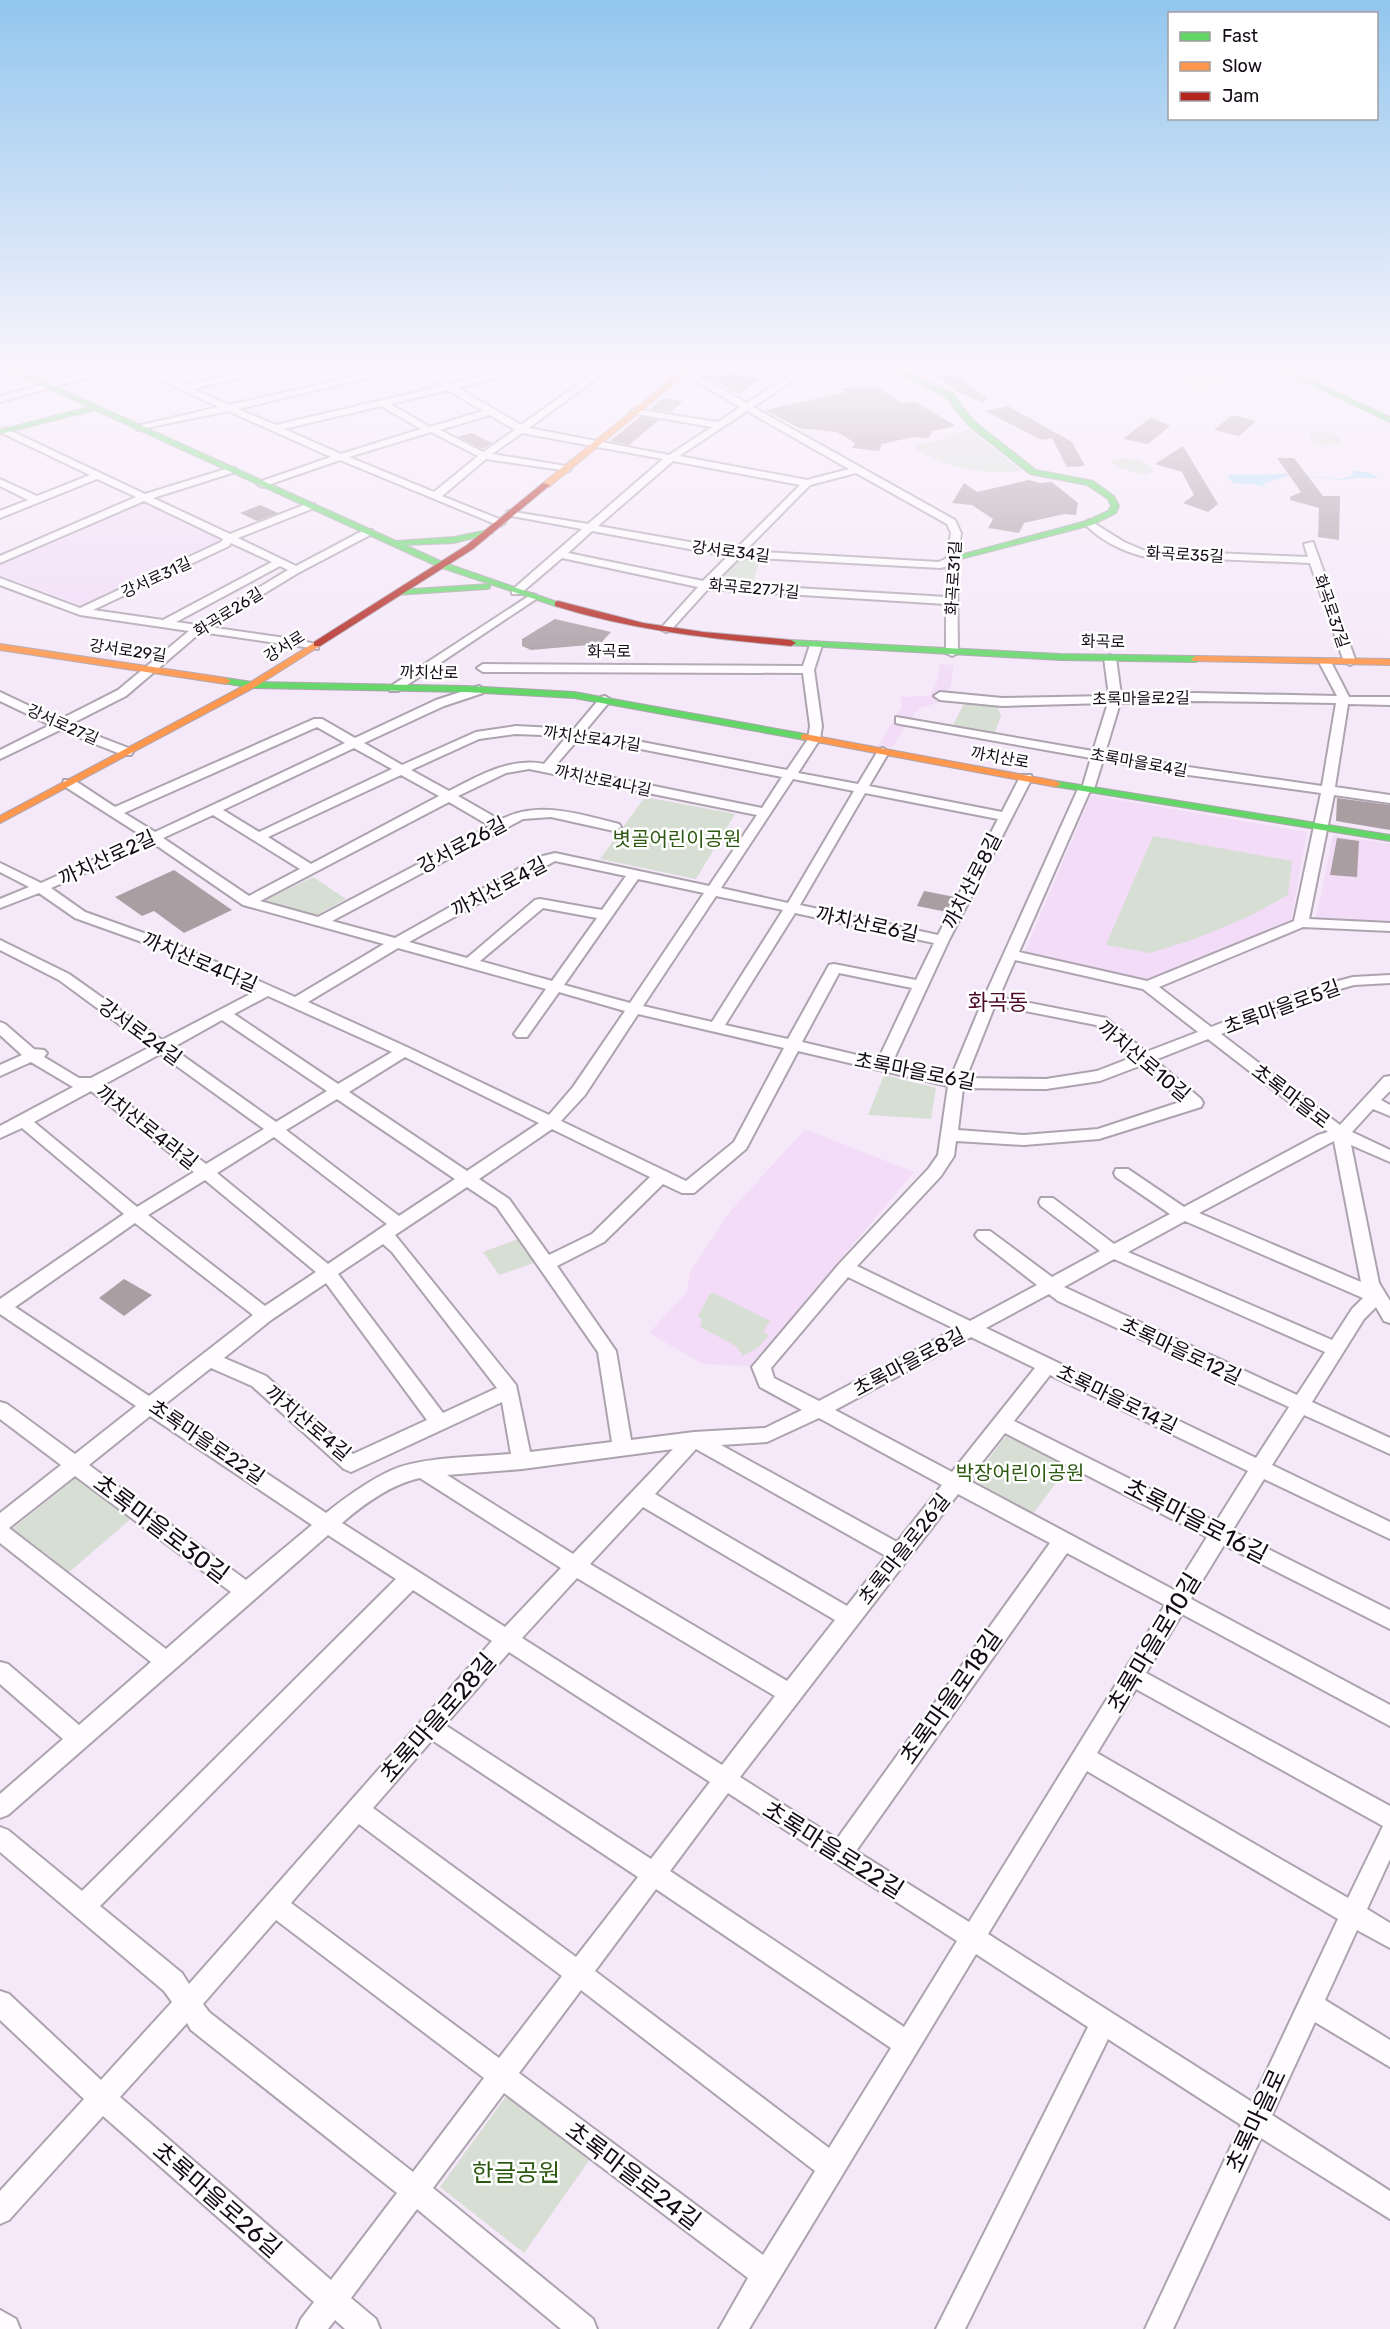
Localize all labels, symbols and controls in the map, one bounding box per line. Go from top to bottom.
legend [1168,12,1378,120]
text: Fast [1222,25,1258,47]
text: Slow [1222,55,1262,77]
text: Jam [1222,85,1259,107]
street label: 강서로34길 [691,537,771,566]
street label: 화곡로31길 [942,540,965,616]
street label: 화곡로35길 [1146,543,1224,566]
street label: 강서로31길 [118,553,194,602]
street label: 화곡로37길 [1310,572,1353,651]
street label: 화곡로27가길 [708,575,800,602]
street label: 화곡로26길 [190,584,266,641]
street label: 강서로 [261,627,308,666]
street label: 화곡로 [1081,632,1126,651]
street label: 강서로29길 [88,636,168,665]
street label: 화곡로 [587,642,631,661]
street label: 까치산로 [399,662,459,683]
street label: 초록마을로2길 [1092,688,1190,709]
street label: 강서로27길 [24,700,102,749]
street label: 까치산로4가길 [542,722,642,755]
street label: 까치산로 [969,743,1031,772]
street label: 초록마을로4길 [1089,745,1189,780]
street label: 까치산로4나길 [553,761,653,800]
street label: 강서로26길 [413,812,511,878]
street label: 까치산로2길 [55,825,159,891]
park label: 볏골어린이공원 [613,827,741,851]
street label: 까치산로8길 [938,829,1006,933]
street label: 까치산로4길 [447,852,551,922]
street label: 까치산로6길 [814,901,920,947]
street label: 까치산로4다길 [139,927,261,997]
street label: 초록마을로5길 [1220,975,1344,1039]
district label: 화곡동 [968,989,1028,1016]
street label: 강서로24길 [93,994,187,1070]
street label: 까치산로10길 [1093,1015,1195,1107]
street label: 초록마을로6길 [853,1048,977,1094]
street label: 초록마을로 [1247,1059,1335,1133]
street label: 까치산로4라길 [91,1080,203,1174]
street label: 초록마을로12길 [1117,1313,1245,1389]
street label: 초록마을로8길 [849,1323,969,1401]
street label: 초록마을로14길 [1053,1359,1181,1439]
street label: 까치산로4길 [260,1380,356,1466]
street label: 초록마을로22길 [145,1395,269,1489]
park label: 박장어린이공원 [956,1461,1084,1485]
street label: 초록마을로30길 [88,1469,234,1589]
street label: 초록마을로16길 [1120,1473,1272,1569]
street label: 초록마을로26길 [853,1489,955,1609]
street label: 초록마을로10길 [1101,1568,1207,1718]
street label: 초록마을로18길 [894,1624,1008,1770]
street label: 초록마을로28길 [374,1648,502,1788]
street label: 초록마을로22길 [757,1796,909,1904]
street label: 초록마을로 [1220,2065,1292,2177]
street label: 초록마을로24길 [560,2116,706,2236]
street label: 초록마을로26길 [147,2137,287,2263]
park label: 한글공원 [472,2159,560,2187]

